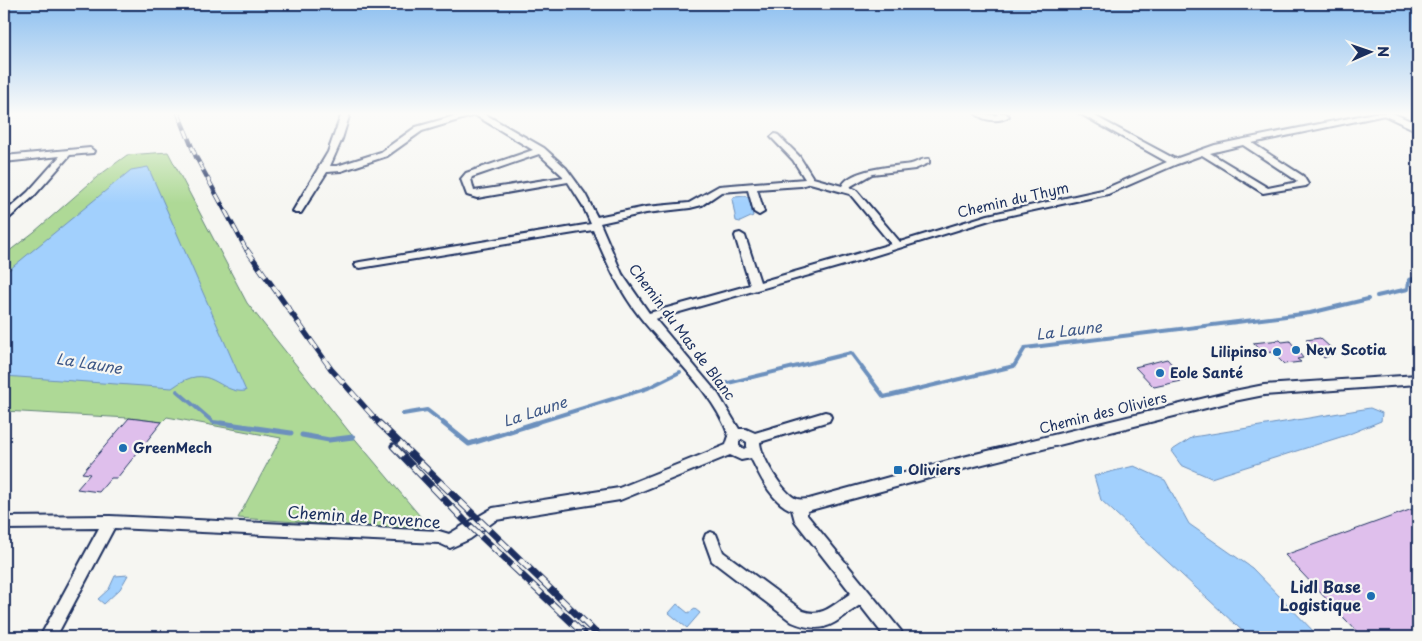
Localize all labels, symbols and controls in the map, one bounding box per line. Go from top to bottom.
north arrow [1344,28,1394,78]
text: N [1373,46,1394,57]
street label: Chemin du Thym [955,176,1071,223]
street label: Chemin du Mas de Blanc [624,259,741,404]
water label: La Laune [1035,314,1104,345]
place label: New Scotia [1306,339,1387,360]
place label: Lilipinso [1211,341,1267,362]
marker: New Scotia [1290,344,1302,356]
water label: La Laune [55,346,124,379]
marker: Lilipinso [1271,346,1283,358]
place label: Eole Santé [1170,362,1244,383]
marker: Eole Santé [1154,367,1166,379]
street label: Chemin des Oliviers [1037,386,1169,439]
water label: La Laune [500,389,570,432]
place label: GreenMech [133,437,212,458]
marker: GreenMech [117,442,129,454]
place label: Oliviers [908,459,961,480]
marker: Oliviers [892,464,904,476]
street label: Chemin de Provence [287,499,442,533]
place label: Lidl Base Logistique [1280,574,1361,616]
marker: Lidl Base Logistique [1365,590,1377,602]

